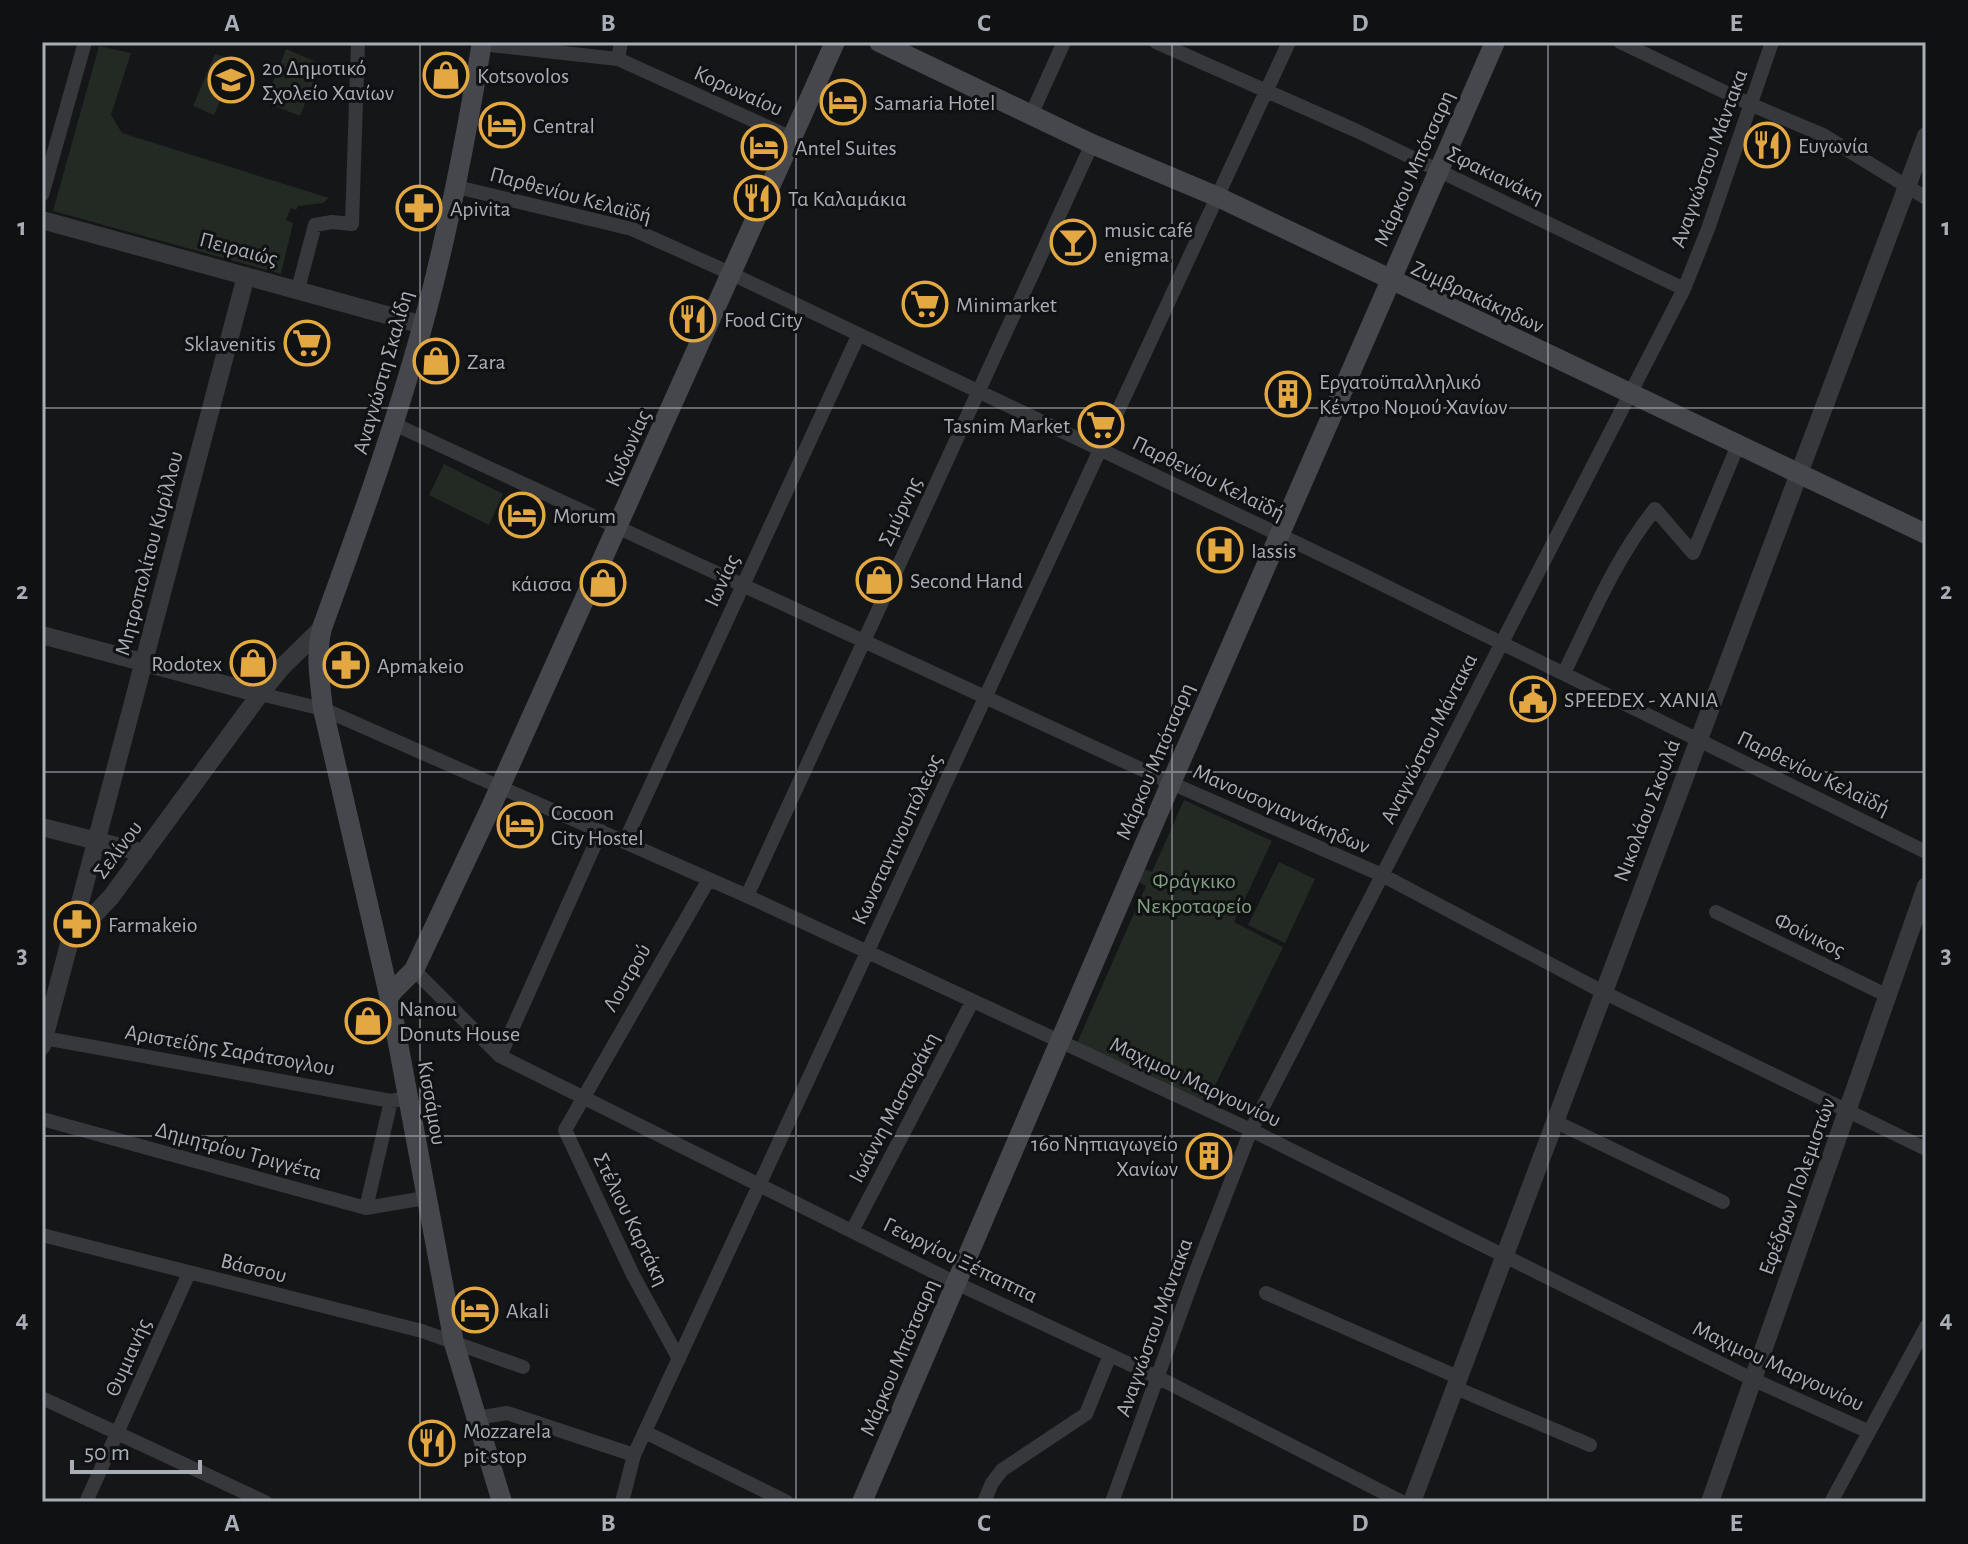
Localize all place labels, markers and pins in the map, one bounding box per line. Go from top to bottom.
shop icon: Kotsovolos [422,51,470,99]
school or university icon: 2ο Δημοτικό Σχολείο Χανίων [207,56,255,104]
place label: 2ο Δημοτικό Σχολείο Χανίων [262,57,394,104]
place label: Kotsovolos [477,65,569,87]
hotel icon: Samaria Hotel [819,78,867,126]
place label: Samaria Hotel [874,92,995,114]
hotel icon: Central [478,101,526,149]
place label: Central [533,115,595,137]
restaurant icon: Ευγωνία [1743,121,1791,169]
hotel icon: Antel Suites [740,123,788,171]
place label: Ευγωνία [1798,135,1869,157]
place label: Antel Suites [795,137,897,159]
restaurant icon: Τα Καλαμάκια [733,174,781,222]
pharmacy icon: Apivita [395,184,443,232]
place label: Τα Καλαμάκια [788,188,907,210]
place label: Apivita [450,198,511,220]
bar icon: music café enigma [1049,218,1097,266]
place label: music café enigma [1104,219,1193,266]
supermarket icon: Minimarket [901,280,949,328]
place label: Minimarket [956,294,1057,316]
restaurant icon: Food City [669,295,717,343]
place label: Food City [724,309,803,331]
supermarket icon: Sklavenitis [283,319,331,367]
place label: Sklavenitis [184,333,276,355]
shop icon: Zara [412,337,460,385]
place label: Zara [467,351,506,373]
building icon: Εργατοϋπαλληλικό Κέντρο Νομού Χανίων [1264,370,1312,418]
place label: Εργατοϋπαλληλικό Κέντρο Νομού Χανίων [1319,371,1508,418]
supermarket icon: Tasnim Market [1077,401,1125,449]
place label: Tasnim Market [943,415,1070,437]
hotel icon: Morum [498,491,546,539]
place label: Morum [553,505,616,527]
hospital icon: Iassis [1196,526,1244,574]
place label: Iassis [1251,540,1296,562]
shop icon: Second Hand [855,556,903,604]
shop icon: κάισσα [579,559,627,607]
place label: Second Hand [910,570,1023,592]
place label: κάισσα [511,573,572,595]
shop icon: Rodotex [229,639,277,687]
pharmacy icon: Apmakeio [322,641,370,689]
place label: Rodotex [151,653,222,675]
place label: Apmakeio [377,655,464,677]
public building icon: SPEEDEX - ΧΑΝΙΑ [1509,675,1557,723]
place label: SPEEDEX - ΧΑΝΙΑ [1564,689,1719,711]
hotel icon: Cocoon City Hostel [496,801,544,849]
place label: Cocoon City Hostel [551,802,644,849]
pharmacy icon: Farmakeio [53,900,101,948]
place label: Farmakeio [108,914,198,936]
shop icon: Nanou Donuts House [344,997,392,1045]
place label: Nanou Donuts House [399,998,520,1045]
building icon: 16ο Νηπιαγωγείο Χανίων [1185,1132,1233,1180]
place label: 16ο Νηπιαγωγείο Χανίων [1031,1133,1178,1180]
hotel icon: Akali [451,1286,499,1334]
place label: Akali [506,1300,549,1322]
restaurant icon: Mozzarela pit stop [408,1419,456,1467]
place label: Mozzarela pit stop [463,1420,551,1467]

